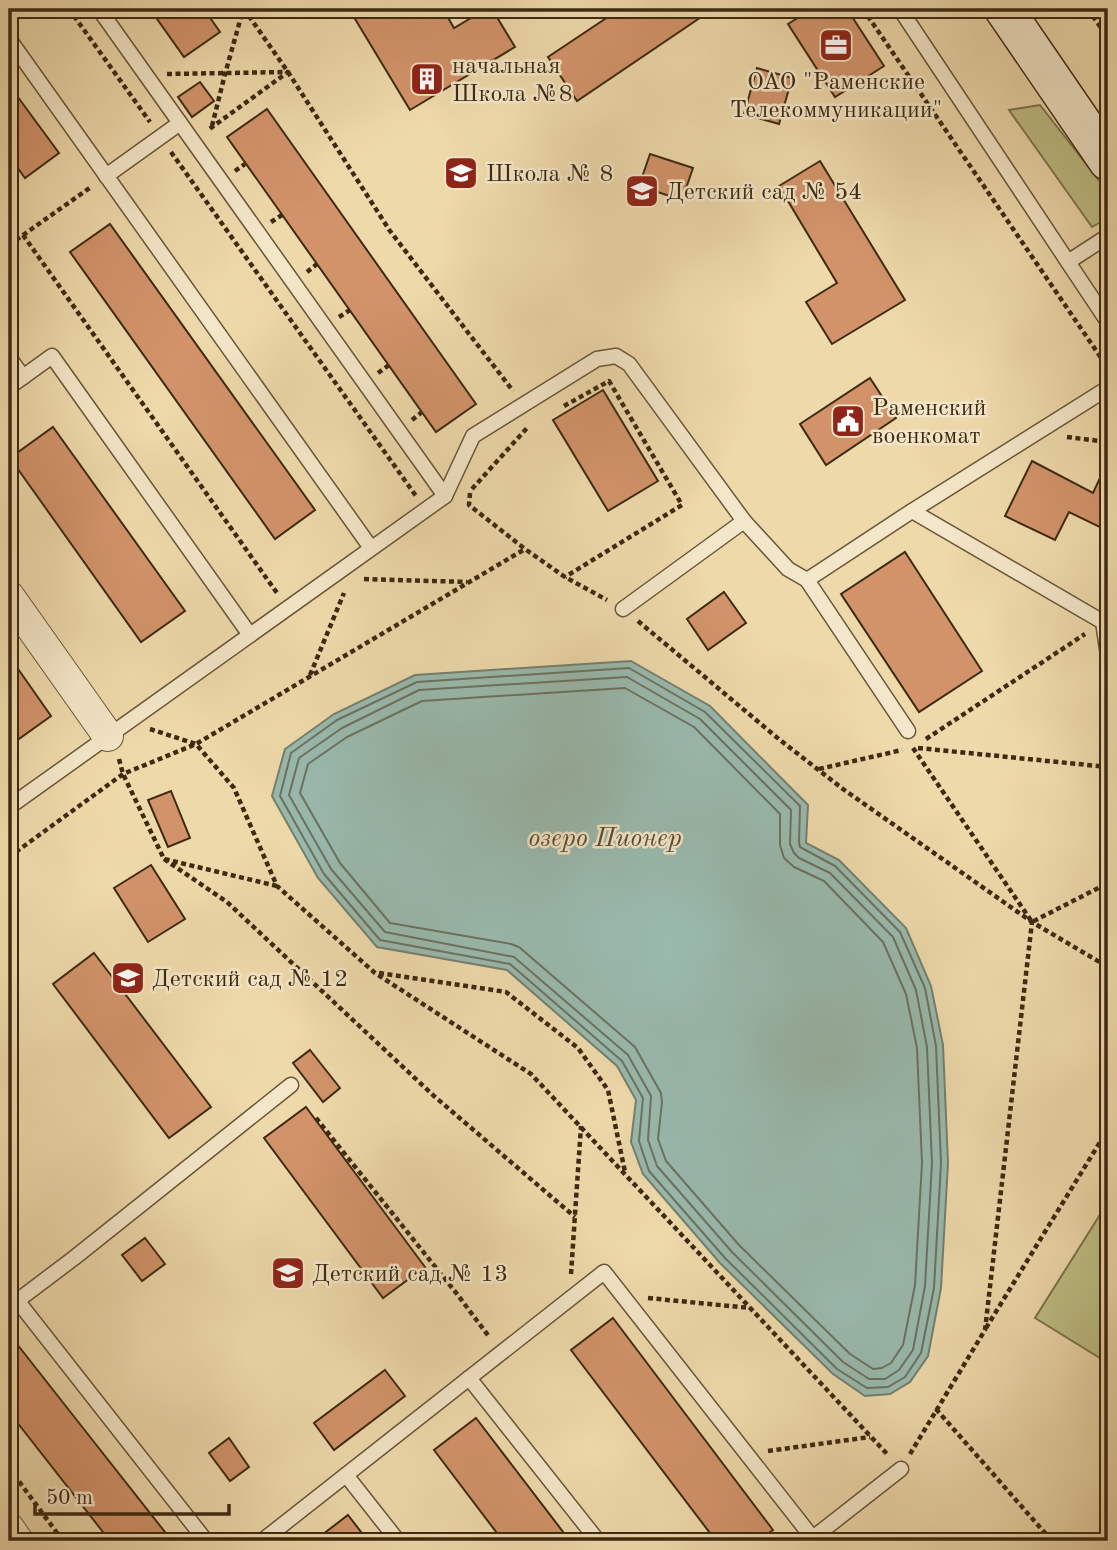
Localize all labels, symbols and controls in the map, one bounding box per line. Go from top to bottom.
office icon: ОАО "Раменские Телекоммуникации" [817,26,855,64]
place label: начальная Школа №8 [452,55,573,107]
building icon: начальная Школа №8 [408,60,446,98]
place label: ОАО "Раменские Телекоммуникации" [730,71,942,123]
school or university icon: Школа № 8 [442,154,480,192]
place label: Школа № 8 [486,163,613,187]
school or university icon: Детский сад № 54 [623,172,661,210]
place label: Детский сад № 54 [666,181,862,205]
place label: Раменский военкомат [872,397,987,449]
public building icon: Раменский военкомат [829,402,867,440]
water label: озеро Пионер [528,826,682,852]
school or university icon: Детский сад № 12 [109,959,147,997]
place label: Детский сад № 12 [152,968,348,992]
school or university icon: Детский сад № 13 [269,1254,307,1292]
place label: Детский сад № 13 [312,1263,508,1287]
scale bar [35,1473,229,1517]
text: 50 m [46,1488,93,1509]

